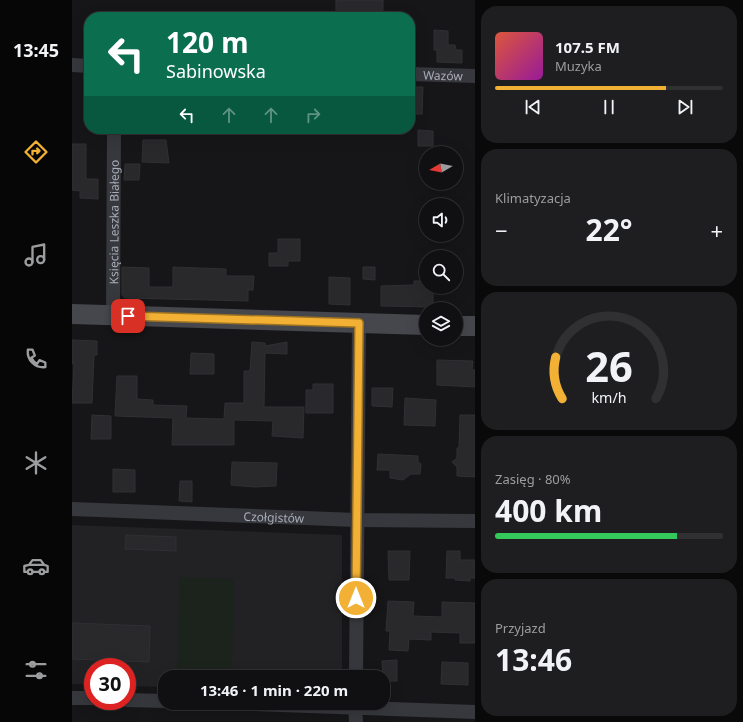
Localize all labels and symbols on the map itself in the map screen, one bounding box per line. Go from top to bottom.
street label: Wazów [423,66,464,84]
north arrow [419,146,463,190]
street label: Księcia Leszka Białego [105,160,122,284]
pin [111,299,145,333]
street label: Czołgistów [243,507,305,527]
position arrow [335,577,377,619]
speed limit sign: 30 [84,658,136,710]

